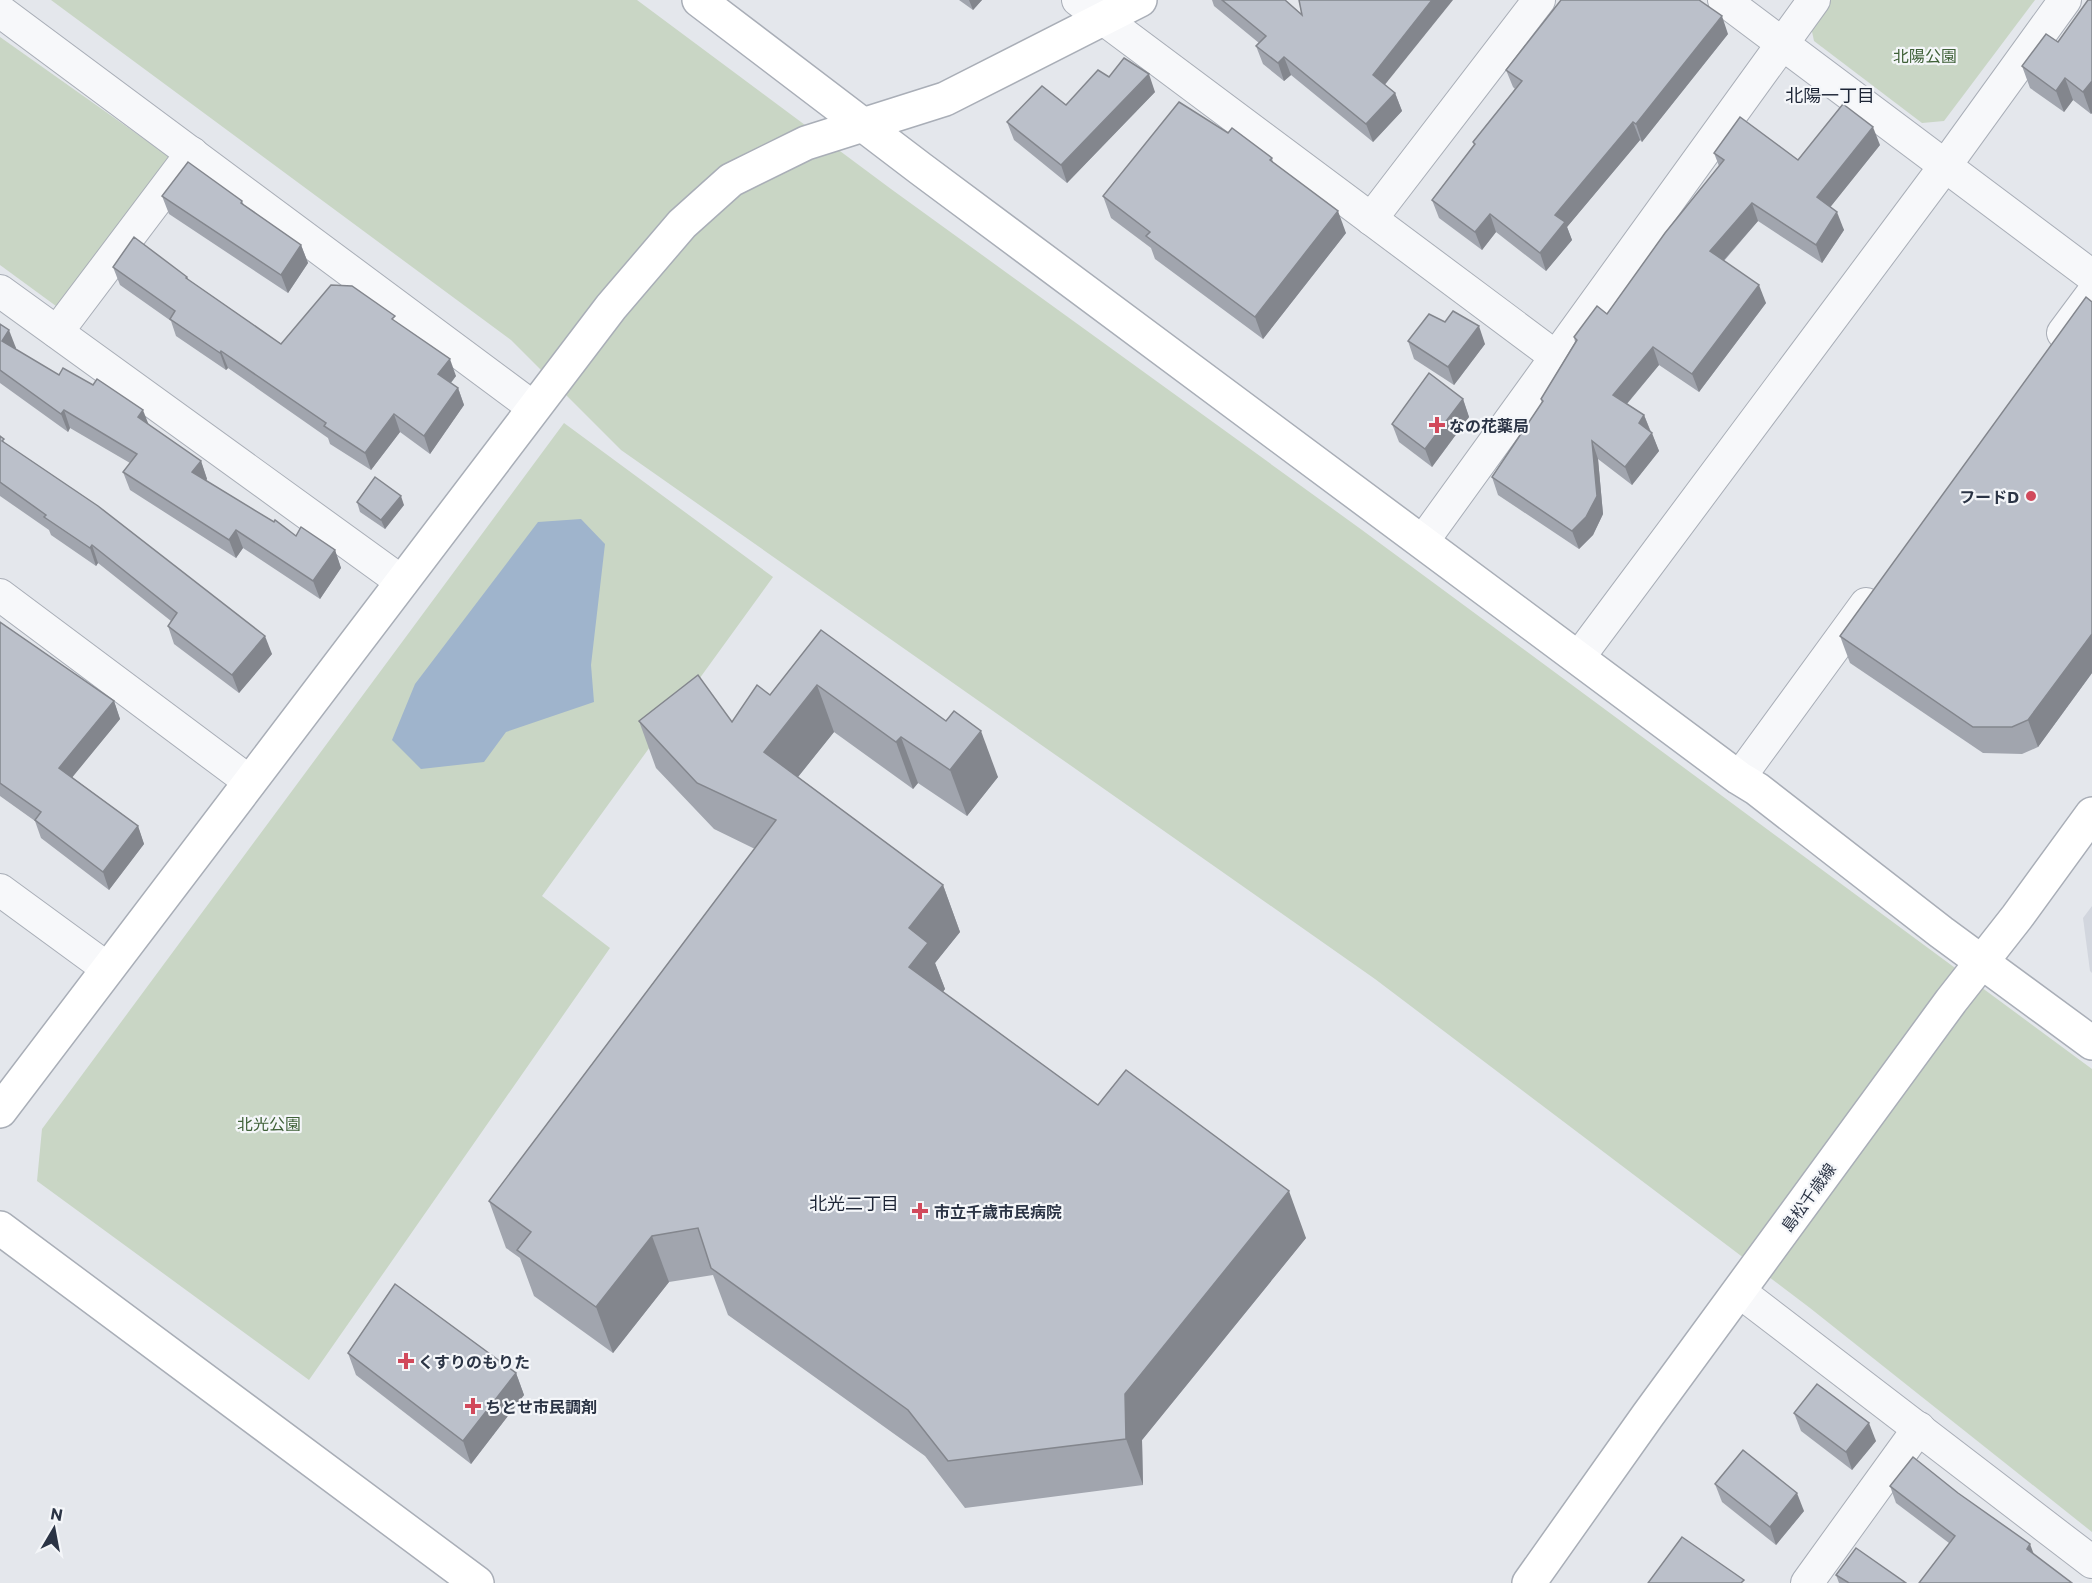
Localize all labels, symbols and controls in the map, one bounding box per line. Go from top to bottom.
park label: 北陽公園 [1893,46,1957,65]
district label: 北陽一丁目 [1785,84,1875,106]
place label: なの花薬局 [1449,416,1529,435]
marker: なの花薬局 [1430,418,1444,432]
place label: フードD [1959,487,2019,506]
marker: フードD [2024,489,2038,503]
park label: 北光公園 [237,1114,301,1133]
street label: 島松千歳線 [1777,1159,1839,1235]
district label: 北光二丁目 [809,1192,899,1214]
marker: 市立千歳市民病院 [911,1202,929,1220]
place label: 市立千歳市民病院 [934,1202,1062,1221]
place label: くすりのもりた [418,1352,530,1371]
marker: くすりのもりた [399,1354,413,1368]
place label: ちとせ市民調剤 [485,1397,597,1416]
marker: ちとせ市民調剤 [466,1399,480,1413]
north arrow [24,1499,84,1559]
text: N [49,1503,64,1524]

